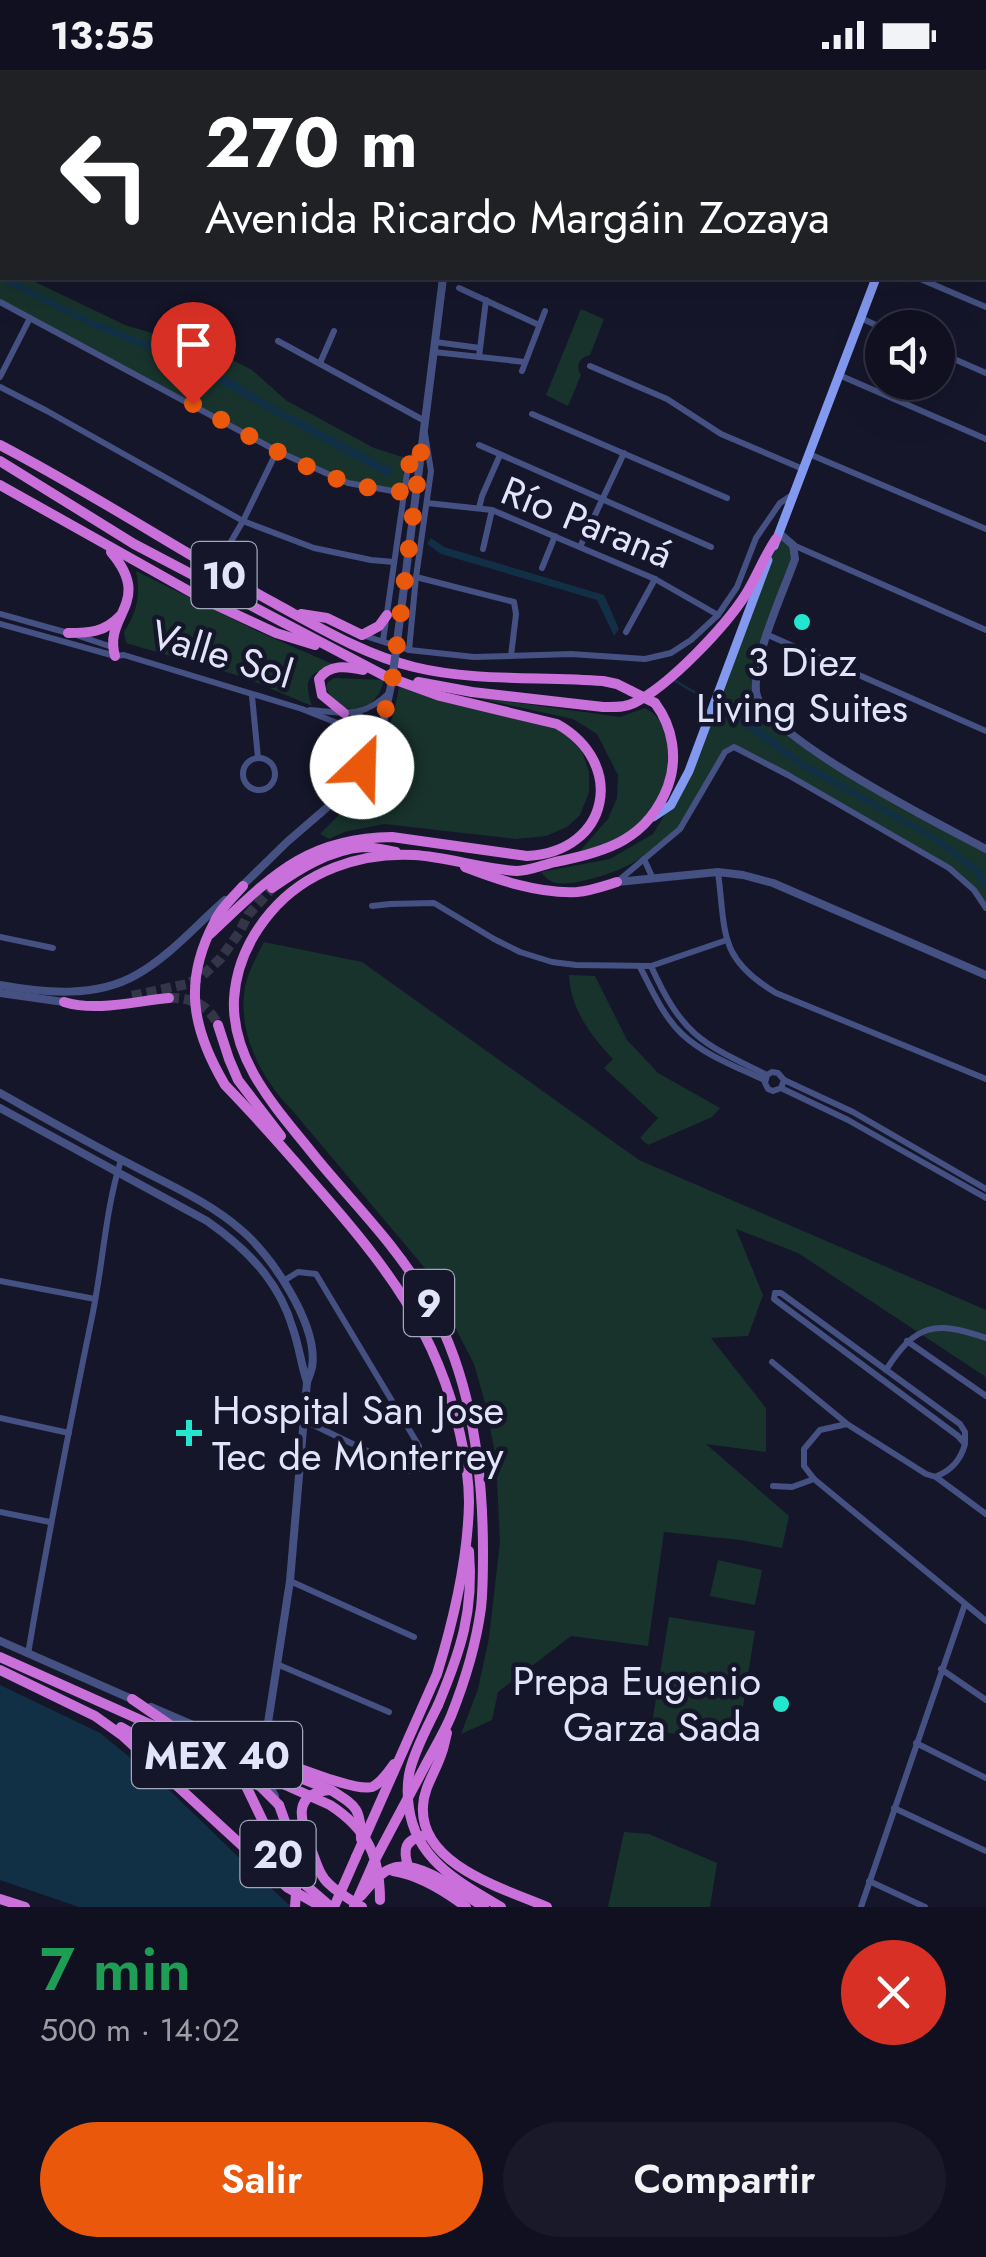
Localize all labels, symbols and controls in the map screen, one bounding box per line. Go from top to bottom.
text: 13:55 [50,8,154,63]
text: 270 m [205,92,418,193]
icon: left [40,110,170,240]
text: Avenida Ricardo Margáin Zozaya [205,185,830,250]
pin [151,302,236,405]
map controls [865,310,955,400]
button: sound [865,310,955,400]
icon: arrive [166,317,221,372]
street label: Río Paraná [493,461,681,583]
road number: 10 [192,542,256,608]
street label: Valle Sol [144,605,300,703]
marker: 3 Diez Living Suites [791,611,813,633]
place label: 3 Diez Living Suites [696,633,908,737]
position arrow [310,715,414,819]
road number: 9 [404,1270,454,1336]
place label: Hospital San Jose Tec de Monterrey [212,1381,504,1485]
marker: Hospital San Jose Tec de Monterrey [176,1420,202,1446]
place label: Prepa Eugenio Garza Sada [512,1652,761,1756]
marker: Prepa Eugenio Garza Sada [770,1693,792,1715]
road number: MEX 40 [132,1722,302,1788]
road number: 20 [240,1821,316,1887]
text: 7 min [40,1926,191,2013]
button: close [841,1940,946,2045]
text: 500 m · 14:02 [40,2007,240,2053]
button: Salir [40,2122,483,2237]
button: Compartir [503,2122,946,2237]

